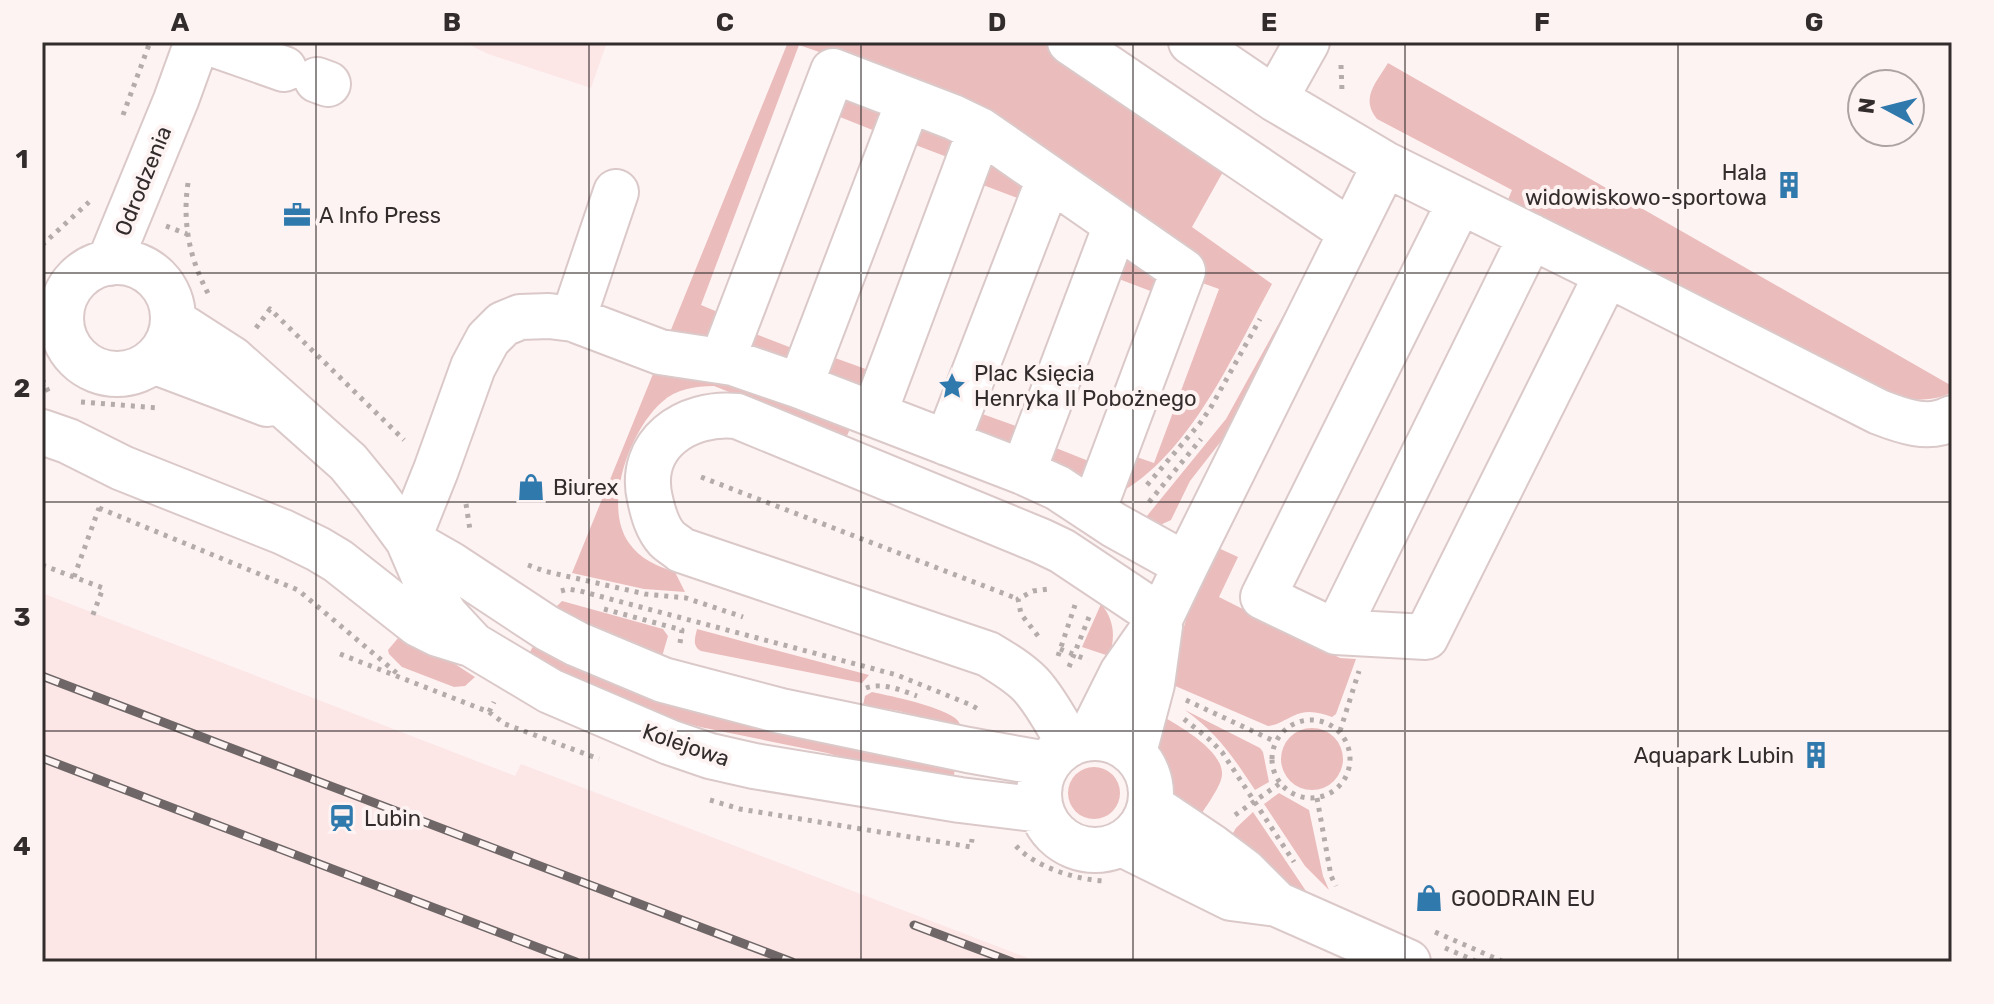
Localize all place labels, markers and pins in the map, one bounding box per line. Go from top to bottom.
place label: Hala widowiskowo-sportowa [1525,159,1767,211]
building icon: Hala widowiskowo-sportowa [1774,170,1804,200]
office icon: A Info Press [282,200,312,230]
place label: A Info Press [319,202,441,229]
place label: Plac Księcia Henryka II Pobożnego [974,360,1197,412]
place icon: Plac Księcia Henryka II Pobożnego [937,371,967,401]
shop icon: Biurex [516,472,546,502]
place label: Biurex [553,474,618,501]
building icon: Aquapark Lubin [1801,740,1831,770]
place label: Aquapark Lubin [1634,742,1794,769]
station icon: Lubin [327,803,357,833]
place label: Lubin [364,805,421,832]
shop icon: GOODRAIN EU [1414,883,1444,913]
place label: GOODRAIN EU [1451,885,1596,912]

